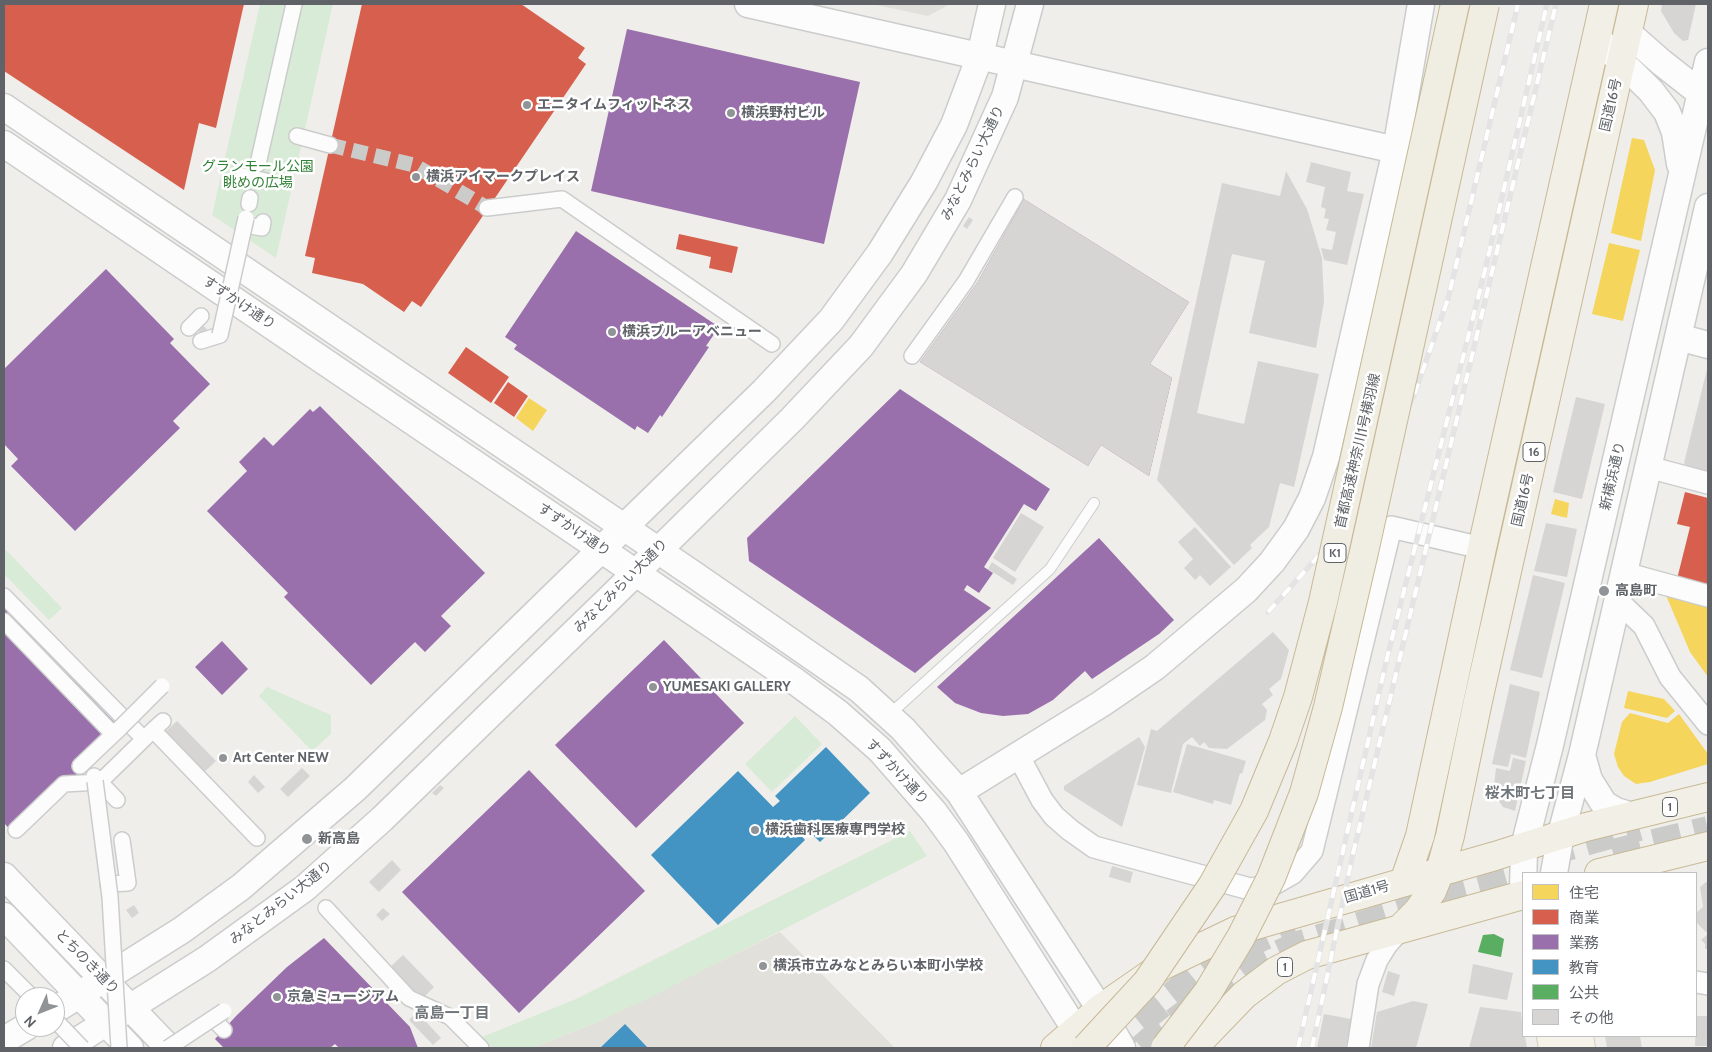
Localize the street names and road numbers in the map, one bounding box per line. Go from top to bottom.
street label: 国道16号 [1597,77,1625,133]
street label: みなとみらい大通り [938,103,1008,223]
street label: すずかけ通り [199,273,279,333]
street label: 首都高速神奈川1号横羽線 [1332,372,1384,530]
street label: 新横浜通り [1597,440,1629,512]
road number: 16 [1523,442,1545,462]
street label: 国道16号 [1509,472,1537,528]
street label: すずかけ通り [534,500,614,560]
street label: みなとみらい大通り [571,536,671,636]
road number: K1 [1324,544,1346,562]
street label: すずかけ通り [862,736,932,808]
road number: 1 [1662,798,1678,816]
street label: みなとみらい大通り [226,858,336,948]
street label: 国道1号 [1342,878,1392,906]
street label: とちのき通り [52,926,122,998]
road number: 1 [1278,958,1292,976]

